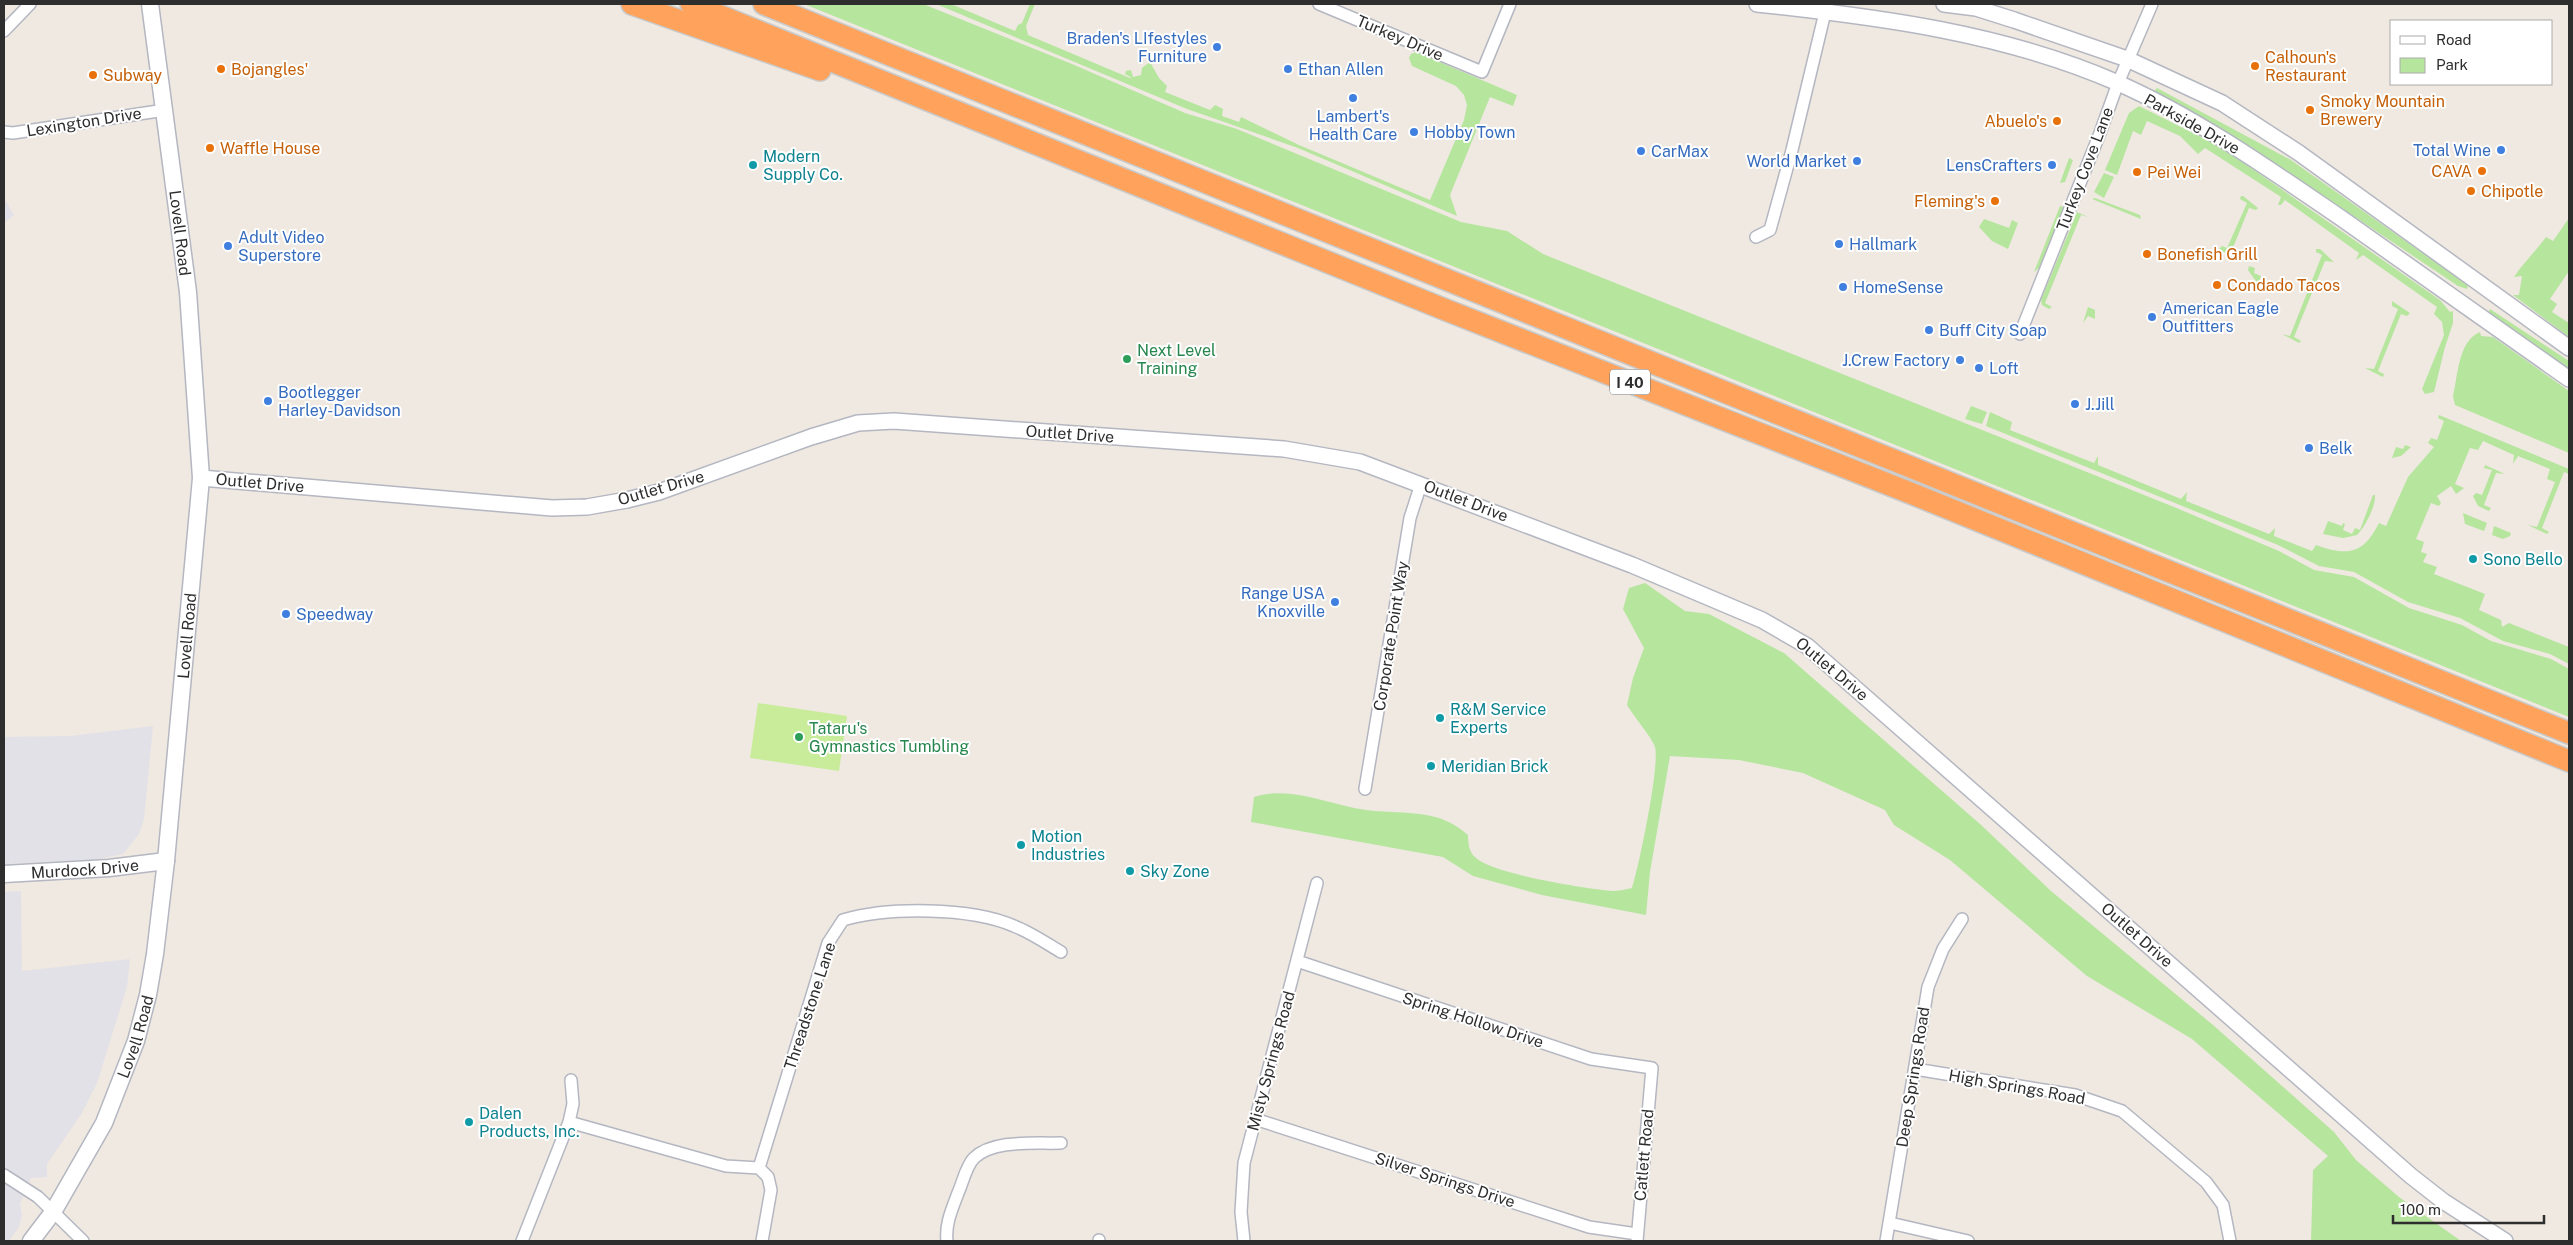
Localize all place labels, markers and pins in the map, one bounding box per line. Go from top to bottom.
place label: Braden's LIfestyles Furniture [1067,29,1207,66]
marker: Braden's LIfestyles Furniture [1211,41,1223,53]
place label: Calhoun's Restaurant [2265,48,2347,85]
place label: Bojangles' [231,60,309,79]
place label: Ethan Allen [1298,60,1384,79]
marker: Calhoun's Restaurant [2249,60,2261,72]
marker: Bojangles' [215,63,227,75]
marker: Ethan Allen [1282,63,1294,75]
place label: Subway [103,66,162,85]
marker: Subway [87,69,99,81]
marker: Lambert's Health Care [1347,92,1359,104]
place label: Smoky Mountain Brewery [2320,92,2445,129]
marker: Smoky Mountain Brewery [2304,104,2316,116]
place label: Lambert's Health Care [1309,107,1397,144]
place label: Abuelo's [1985,112,2047,131]
marker: Abuelo's [2051,115,2063,127]
place label: Hobby Town [1424,123,1516,142]
marker: Hobby Town [1408,126,1420,138]
place label: Waffle House [220,139,320,158]
place label: Total Wine [2413,141,2491,160]
marker: Waffle House [204,142,216,154]
place label: CarMax [1651,142,1709,161]
marker: Total Wine [2495,144,2507,156]
marker: CarMax [1635,145,1647,157]
place label: Modern Supply Co. [763,147,843,184]
place label: World Market [1747,152,1847,171]
marker: World Market [1851,155,1863,167]
place label: LensCrafters [1946,156,2042,175]
marker: Modern Supply Co. [747,159,759,171]
marker: LensCrafters [2046,159,2058,171]
place label: CAVA [2431,162,2472,181]
place label: Pei Wei [2147,163,2201,182]
marker: CAVA [2476,165,2488,177]
marker: Pei Wei [2131,166,2143,178]
place label: Chipotle [2481,182,2543,201]
marker: Chipotle [2465,185,2477,197]
place label: Fleming's [1914,192,1985,211]
marker: Fleming's [1989,195,2001,207]
place label: Adult Video Superstore [238,228,324,265]
place label: Hallmark [1849,235,1917,254]
marker: Hallmark [1833,238,1845,250]
marker: Adult Video Superstore [222,240,234,252]
place label: Bonefish Grill [2157,245,2258,264]
marker: Bonefish Grill [2141,248,2153,260]
place label: Condado Tacos [2227,276,2340,295]
place label: HomeSense [1853,278,1943,297]
marker: Condado Tacos [2211,279,2223,291]
marker: HomeSense [1837,281,1849,293]
place label: American Eagle Outfitters [2162,299,2279,336]
marker: American Eagle Outfitters [2146,311,2158,323]
place label: Buff City Soap [1939,321,2047,340]
marker: Buff City Soap [1923,324,1935,336]
place label: Next Level Training [1137,341,1216,378]
place label: J.Crew Factory [1842,351,1950,370]
marker: Next Level Training [1121,353,1133,365]
marker: J.Crew Factory [1954,354,1966,366]
place label: Loft [1989,359,2019,378]
marker: Loft [1973,362,1985,374]
place label: Bootlegger Harley-Davidson [278,383,401,420]
marker: Bootlegger Harley-Davidson [262,395,274,407]
place label: J.Jill [2085,395,2115,414]
marker: J.Jill [2069,398,2081,410]
place label: Belk [2319,439,2353,458]
marker: Belk [2303,442,2315,454]
place label: Sono Bello [2483,550,2563,569]
marker: Sono Bello [2467,553,2479,565]
place label: Range USA Knoxville [1241,584,1325,621]
marker: Range USA Knoxville [1329,596,1341,608]
place label: Speedway [296,605,374,624]
marker: Speedway [280,608,292,620]
place label: R&M Service Experts [1450,700,1546,737]
marker: R&M Service Experts [1434,712,1446,724]
place label: Tataru's Gymnastics Tumbling [809,719,969,756]
marker: Tataru's Gymnastics Tumbling [793,731,805,743]
place label: Meridian Brick [1441,757,1548,776]
marker: Meridian Brick [1425,760,1437,772]
place label: Motion Industries [1031,827,1105,864]
marker: Motion Industries [1015,839,1027,851]
place label: Sky Zone [1140,862,1210,881]
marker: Sky Zone [1124,865,1136,877]
place label: Dalen Products, Inc. [479,1104,580,1141]
marker: Dalen Products, Inc. [463,1116,475,1128]

